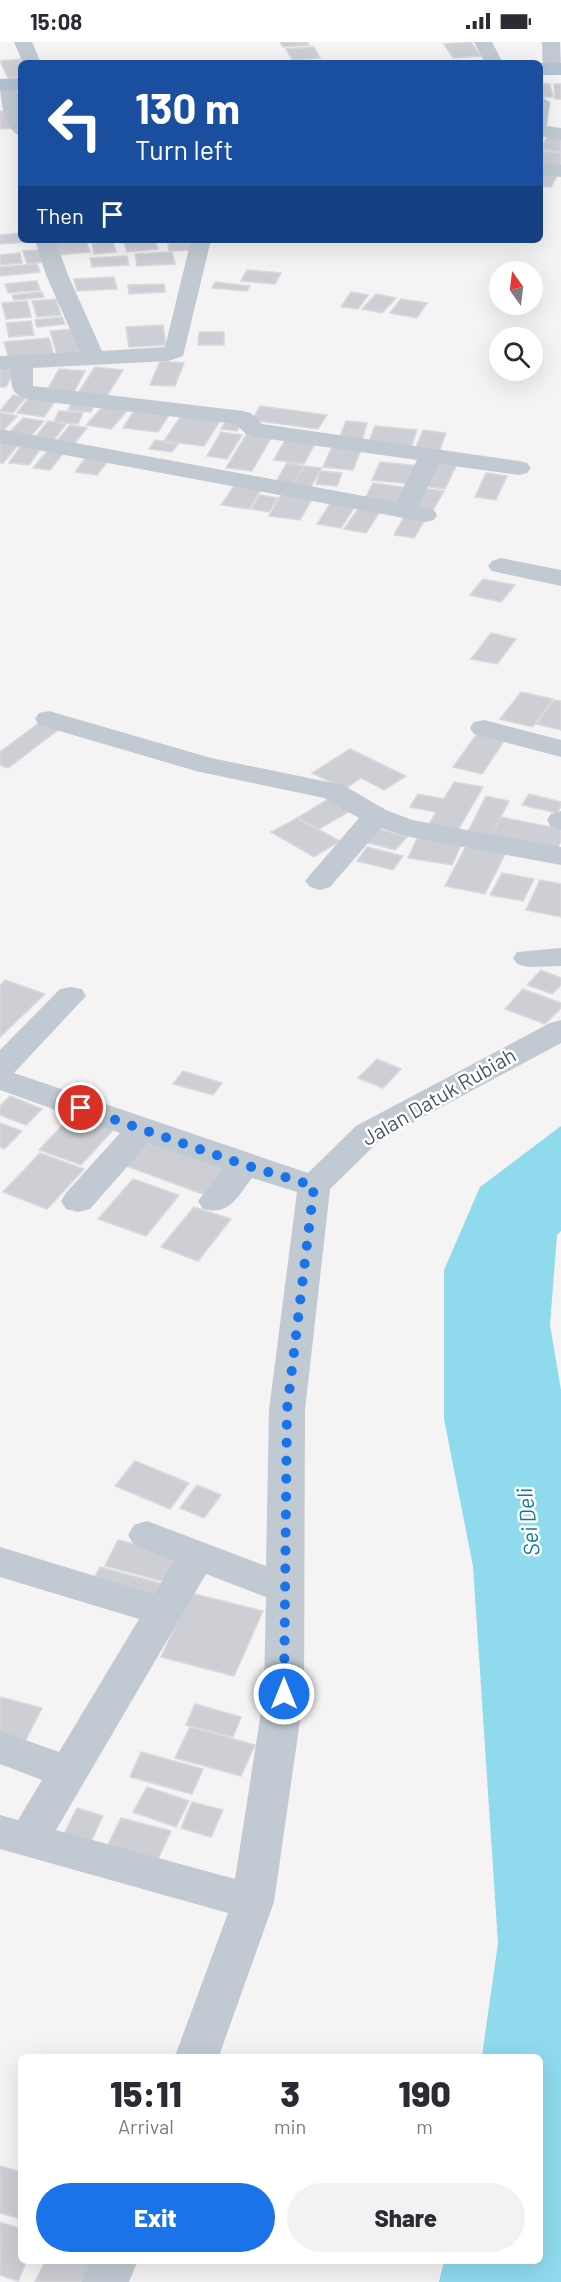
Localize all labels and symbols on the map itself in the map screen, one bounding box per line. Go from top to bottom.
north arrow [489,261,543,315]
street label: Jalan Datuk Rubiah [357,1041,520,1150]
pin [55,1082,106,1133]
water label: Sei Deli [510,1486,544,1558]
position arrow [252,1662,316,1726]

